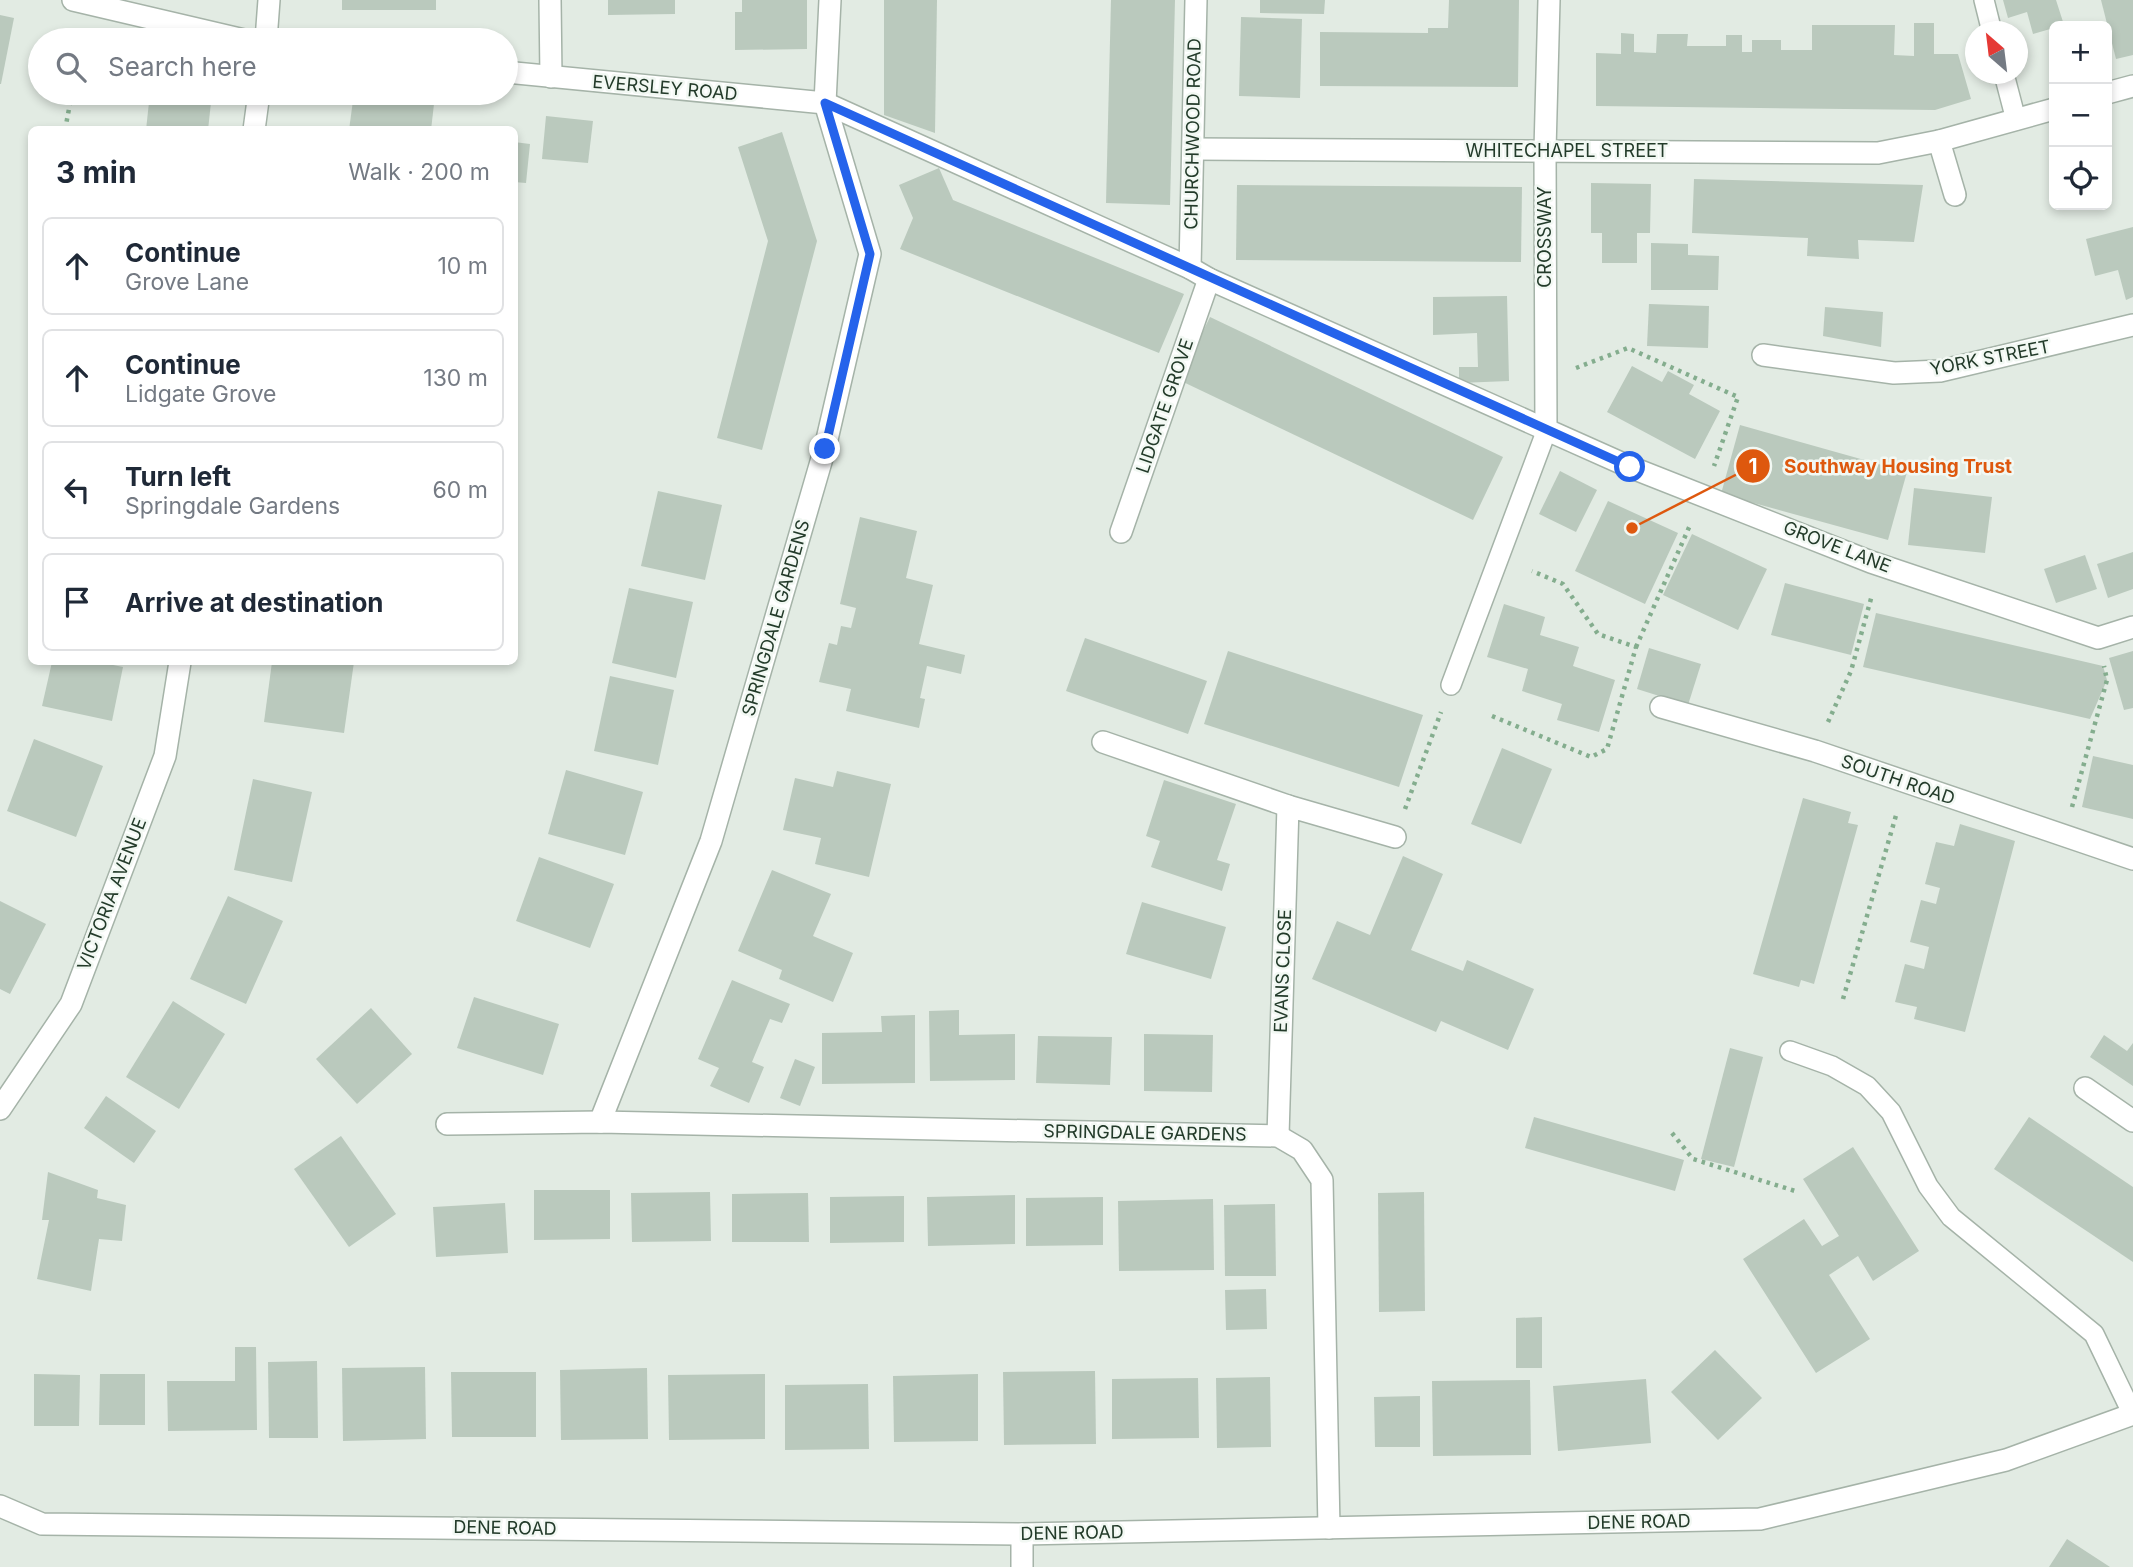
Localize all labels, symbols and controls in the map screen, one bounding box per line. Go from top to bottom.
north arrow [1965,21,2028,84]
map controls [2049,21,2112,210]
button: + [2049,21,2112,84]
search box [28,28,518,105]
street label: CHURCHWOOD ROAD [1180,38,1205,230]
icon: search [52,48,90,86]
text: Search here [108,51,257,82]
street label: EVERSLEY ROAD [592,71,738,104]
button: − [2049,84,2112,147]
street label: WHITECHAPEL STREET [1466,140,1668,161]
button: locate [2049,147,2112,210]
text: 3 min [56,154,137,190]
text: Walk · 200 m [348,158,490,186]
street label: CROSSWAY [1534,186,1555,288]
text: Continue [125,237,241,268]
icon: ahead [58,247,96,285]
text: 10 m [438,252,488,280]
text: Grove Lane [125,268,249,296]
street label: LIDGATE GROVE [1132,336,1197,476]
street label: YORK STREET [1928,336,2052,379]
text: Continue [125,349,241,380]
icon: ahead [58,359,96,397]
text: 130 m [423,364,488,392]
text: Lidgate Grove [125,380,277,408]
route end [809,433,840,464]
callout: Southway Housing Trust [1735,446,2026,486]
route start [1614,451,1645,482]
text: 1 [1748,454,1758,479]
text: Southway Housing Trust [1784,455,2012,478]
text: Turn left [125,461,231,492]
icon: left [58,471,96,509]
text: 60 m [433,476,488,504]
text: Springdale Gardens [125,492,340,520]
street label: GROVE LANE [1780,516,1894,577]
street label: SPRINGDALE GARDENS [737,517,814,718]
icon: arrive [58,583,96,621]
text: Arrive at destination [125,587,384,618]
street label: SOUTH ROAD [1839,750,1958,809]
street label: VICTORIA AVENUE [73,815,150,973]
street label: EVANS CLOSE [1270,909,1295,1033]
street label: SPRINGDALE GARDENS [1043,1120,1247,1145]
street label: DENE ROAD [1587,1510,1691,1533]
street label: DENE ROAD [453,1516,557,1539]
street label: DENE ROAD [1020,1521,1124,1544]

